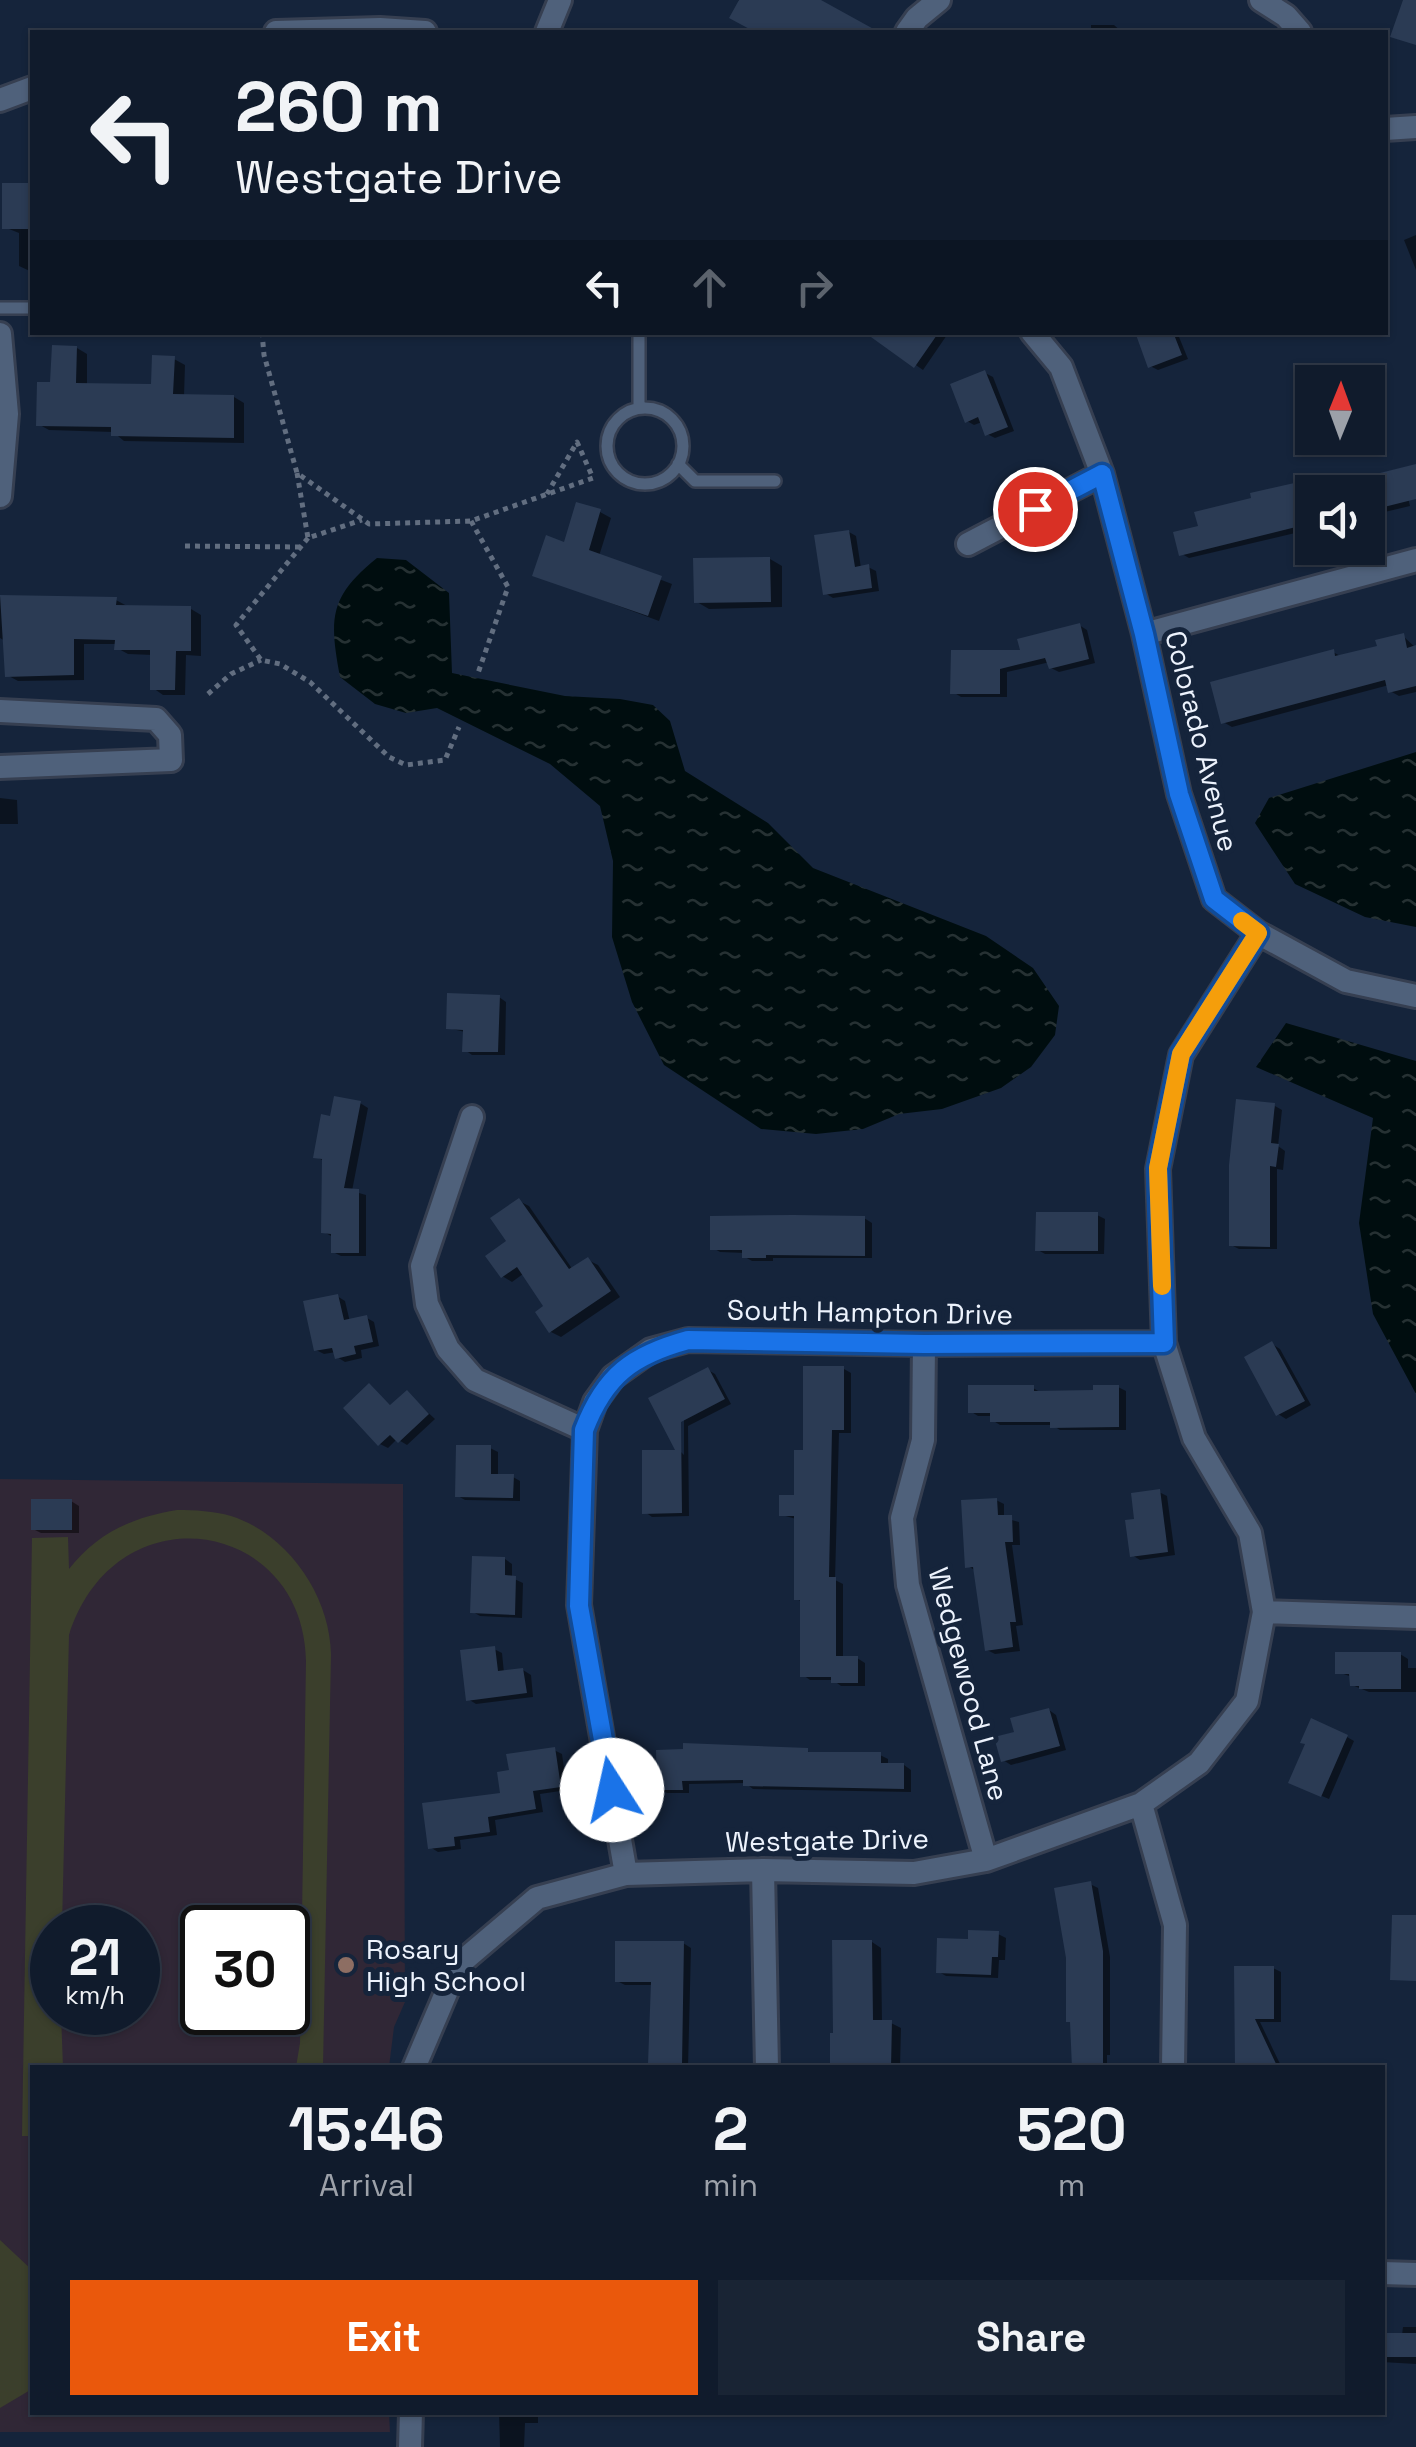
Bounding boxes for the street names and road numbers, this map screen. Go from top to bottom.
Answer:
street label: Colorado Avenue [1157,627,1247,855]
street label: South Hampton Drive [727,1292,1013,1332]
street label: Wedgewood Lane [921,1563,1017,1805]
street label: Westgate Drive [725,1820,929,1860]

